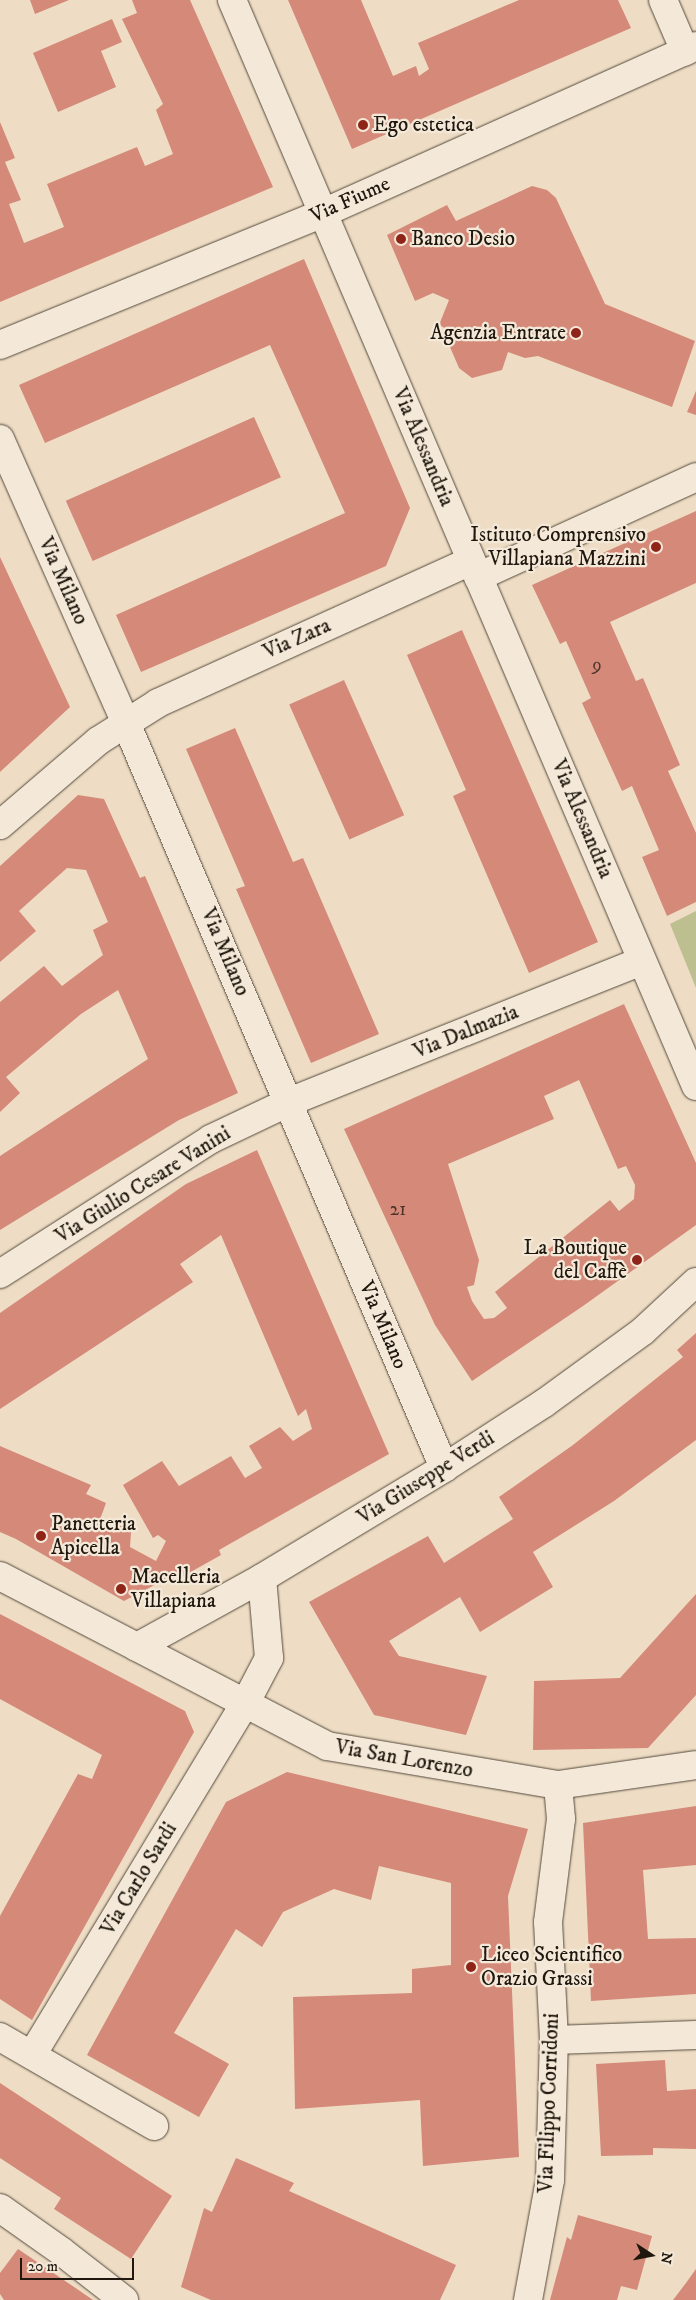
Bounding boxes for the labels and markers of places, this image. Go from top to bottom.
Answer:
place label: Ego estetica [373,112,474,138]
marker: Ego estetica [357,119,369,131]
place label: Banco Desio [411,226,515,252]
marker: Banco Desio [395,233,407,245]
place label: Agenzia Entrate [430,320,566,346]
marker: Agenzia Entrate [570,327,582,339]
place label: Istituto Comprensivo Villapiana Mazzini [470,522,646,572]
marker: Istituto Comprensivo Villapiana Mazzini [650,541,662,553]
place label: La Boutique del Caffè [523,1235,627,1285]
marker: La Boutique del Caffè [631,1254,643,1266]
place label: Panetteria Apicella [51,1511,136,1561]
marker: Panetteria Apicella [35,1530,47,1542]
place label: Macelleria Villapiana [131,1564,220,1614]
marker: Macelleria Villapiana [115,1583,127,1595]
place label: Liceo Scientifico Orazio Grassi [481,1942,622,1992]
marker: Liceo Scientifico Orazio Grassi [465,1961,477,1973]

